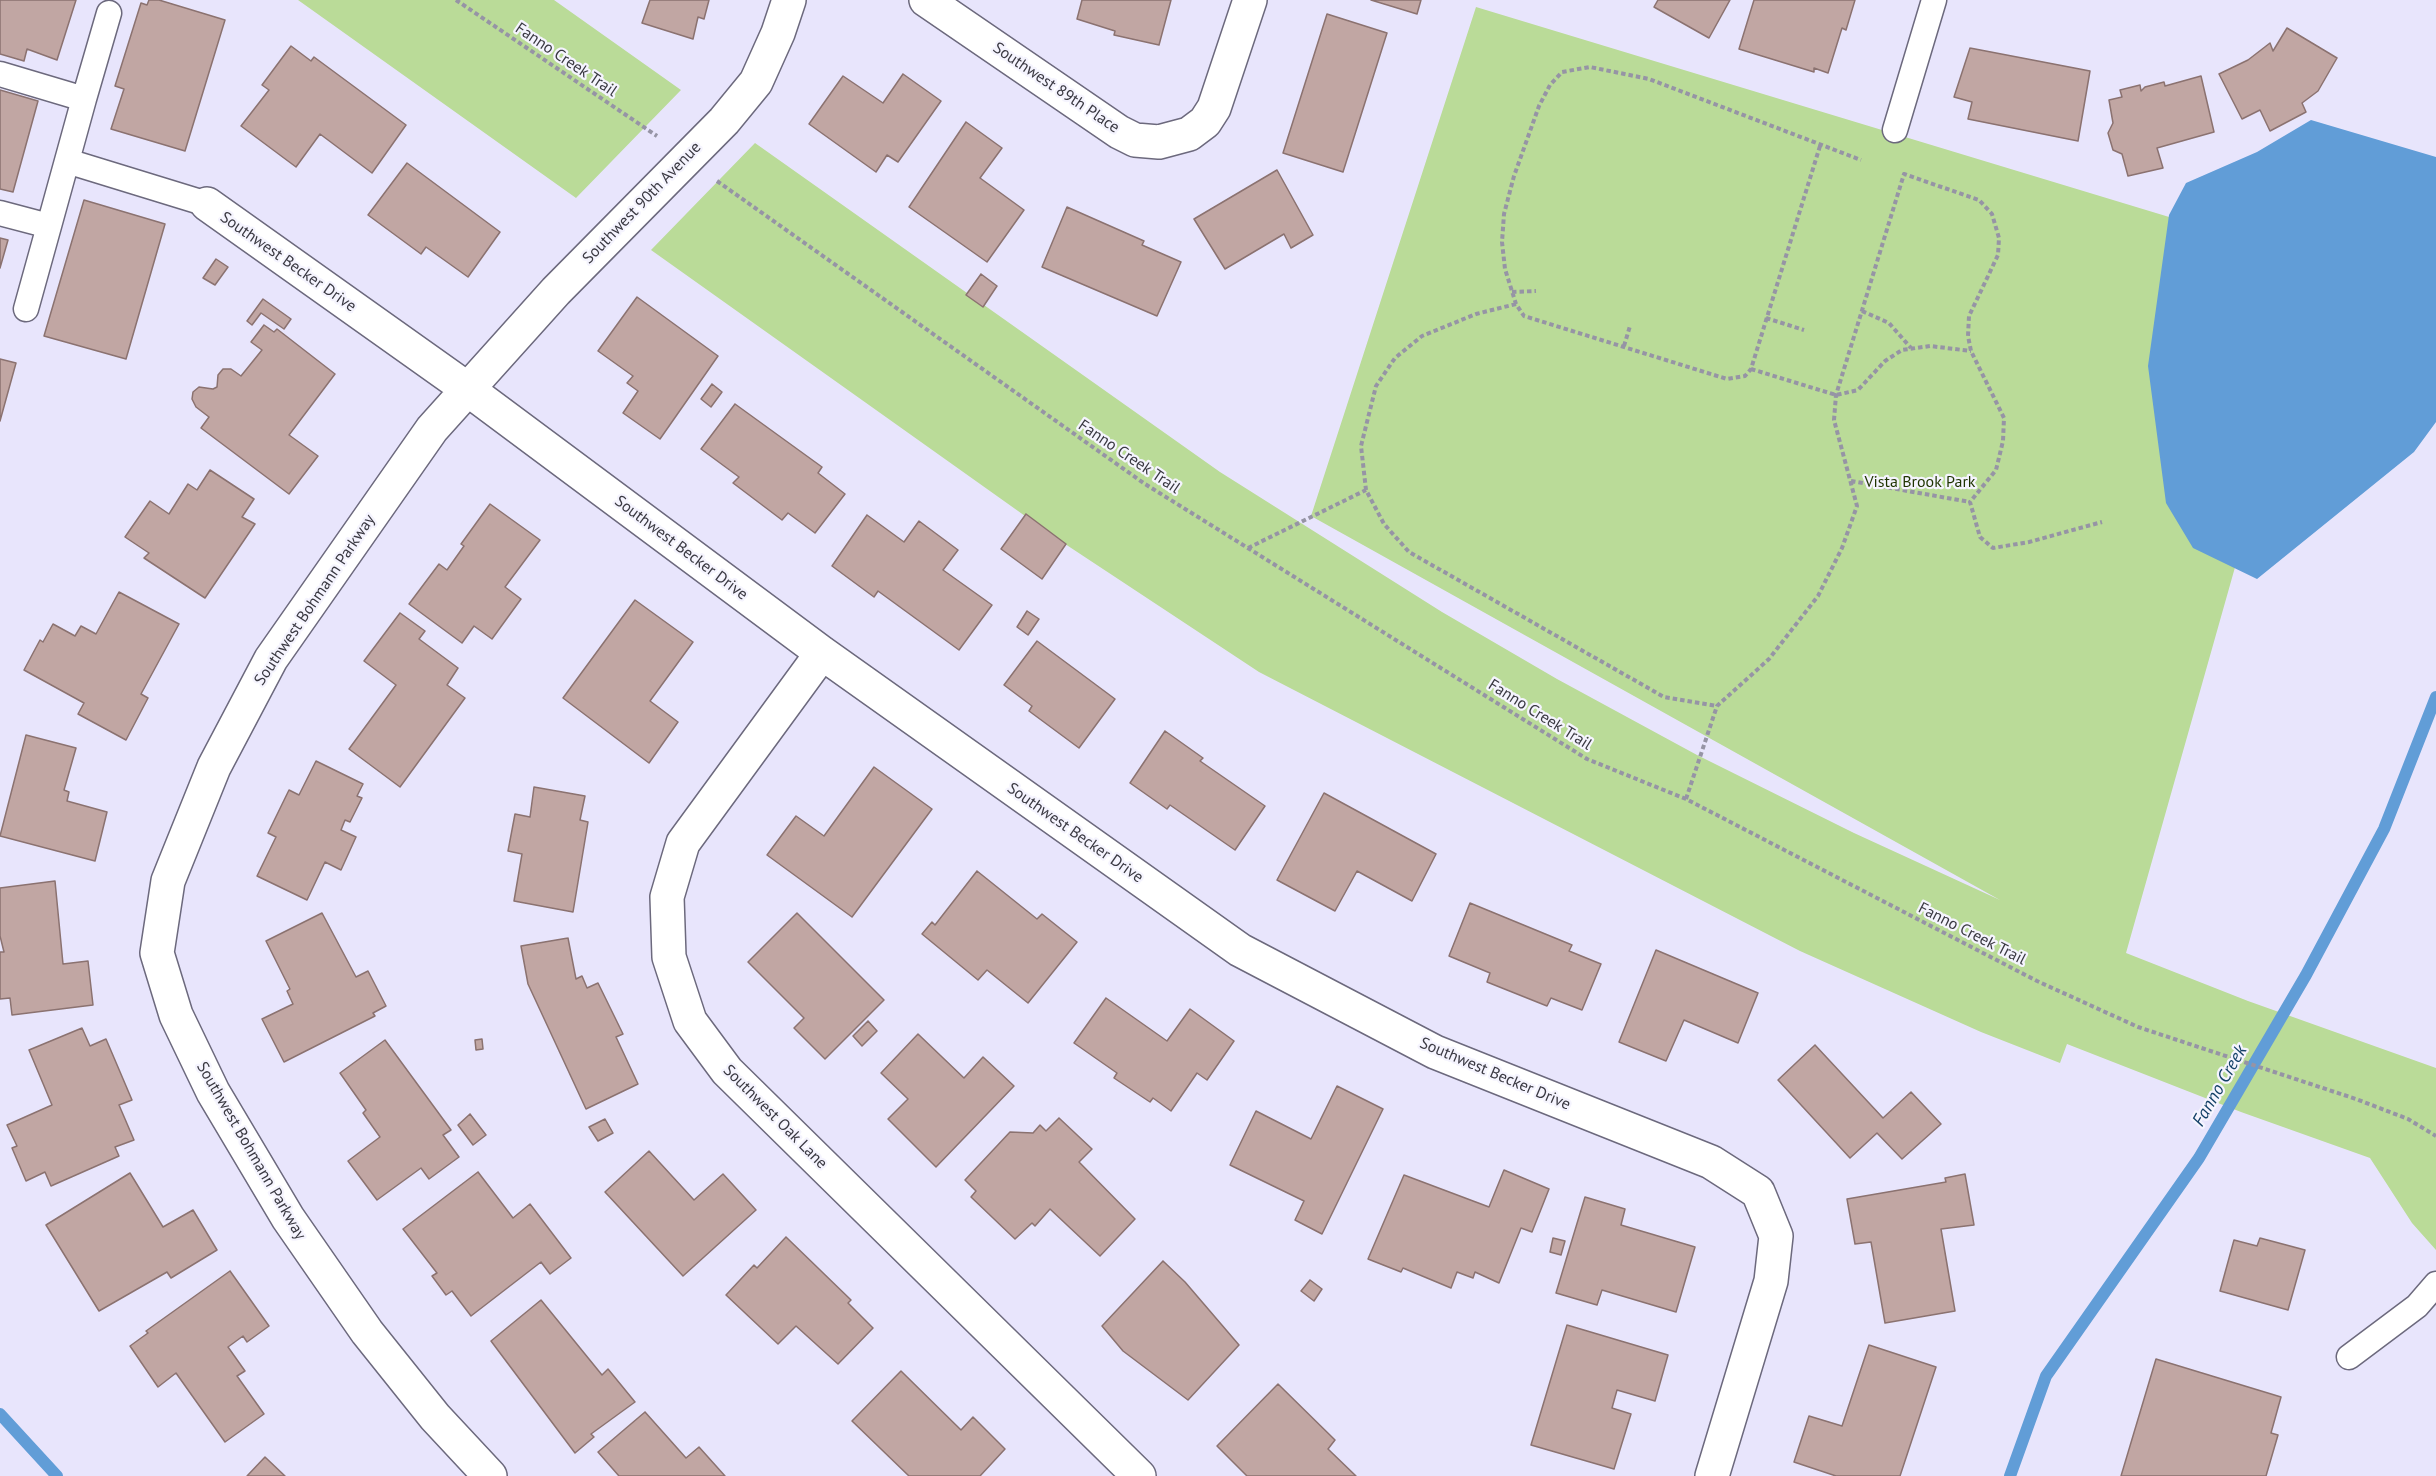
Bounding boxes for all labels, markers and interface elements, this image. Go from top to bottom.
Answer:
street label: Fanno Creek Trail [512,19,620,101]
street label: Southwest 89th Place [989,39,1123,137]
street label: Southwest 90th Avenue [579,138,705,268]
street label: Southwest Becker Drive [216,208,360,316]
street label: Fanno Creek Trail [1075,416,1183,498]
park label: Vista Brook Park [1864,472,1976,492]
street label: Southwest Becker Drive [611,492,751,604]
street label: Southwest Bohmann Parkway [251,511,379,689]
street label: Fanno Creek Trail [1485,675,1595,755]
street label: Southwest Becker Drive [1003,779,1147,887]
street label: Fanno Creek Trail [1915,899,2029,969]
street label: Southwest Becker Drive [1417,1034,1573,1114]
water label: Fanno Creek [2188,1042,2252,1130]
street label: Southwest Bohmann Parkway [192,1059,310,1243]
street label: Southwest Oak Lane [719,1061,831,1173]

